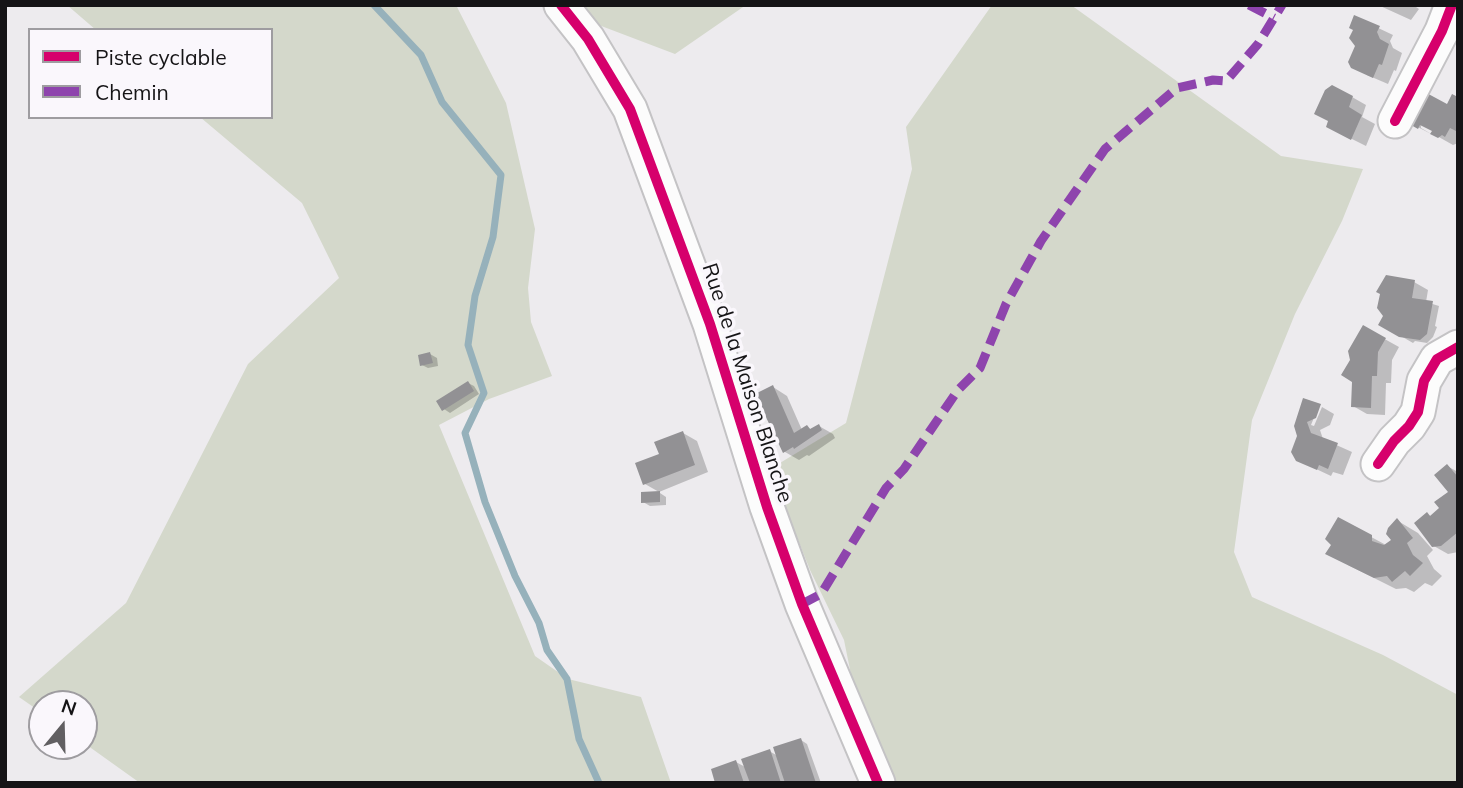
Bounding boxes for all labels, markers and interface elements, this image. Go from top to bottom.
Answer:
legend [28,28,273,119]
text: Piste cyclable [95,44,227,70]
text: Chemin [95,79,169,105]
street label: Rue de la Maison Blanche [696,260,798,506]
north arrow [28,690,98,760]
text: N [58,693,80,721]

